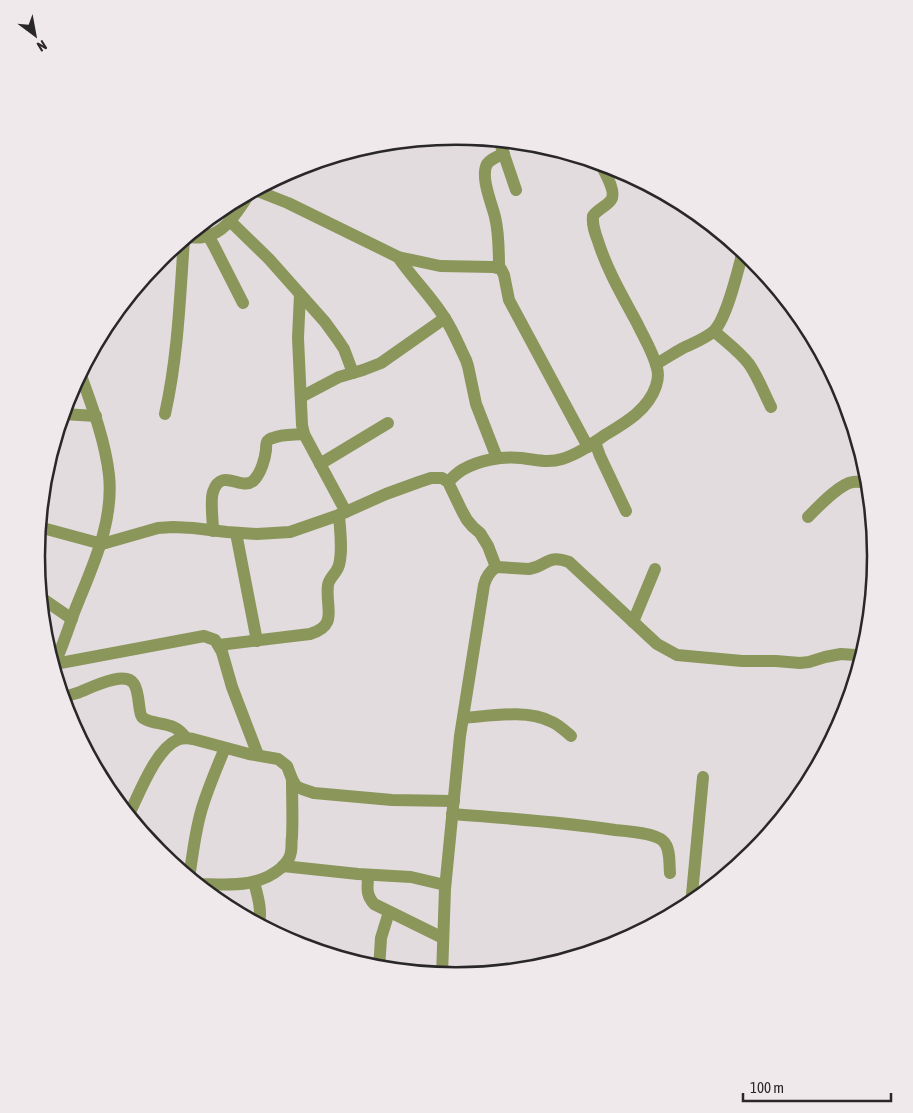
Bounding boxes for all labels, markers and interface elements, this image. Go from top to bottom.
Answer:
north arrow [10,10,60,60]
text: N [34,37,50,55]
scale bar [743,1070,890,1102]
text: 100 m [750,1079,784,1096]

